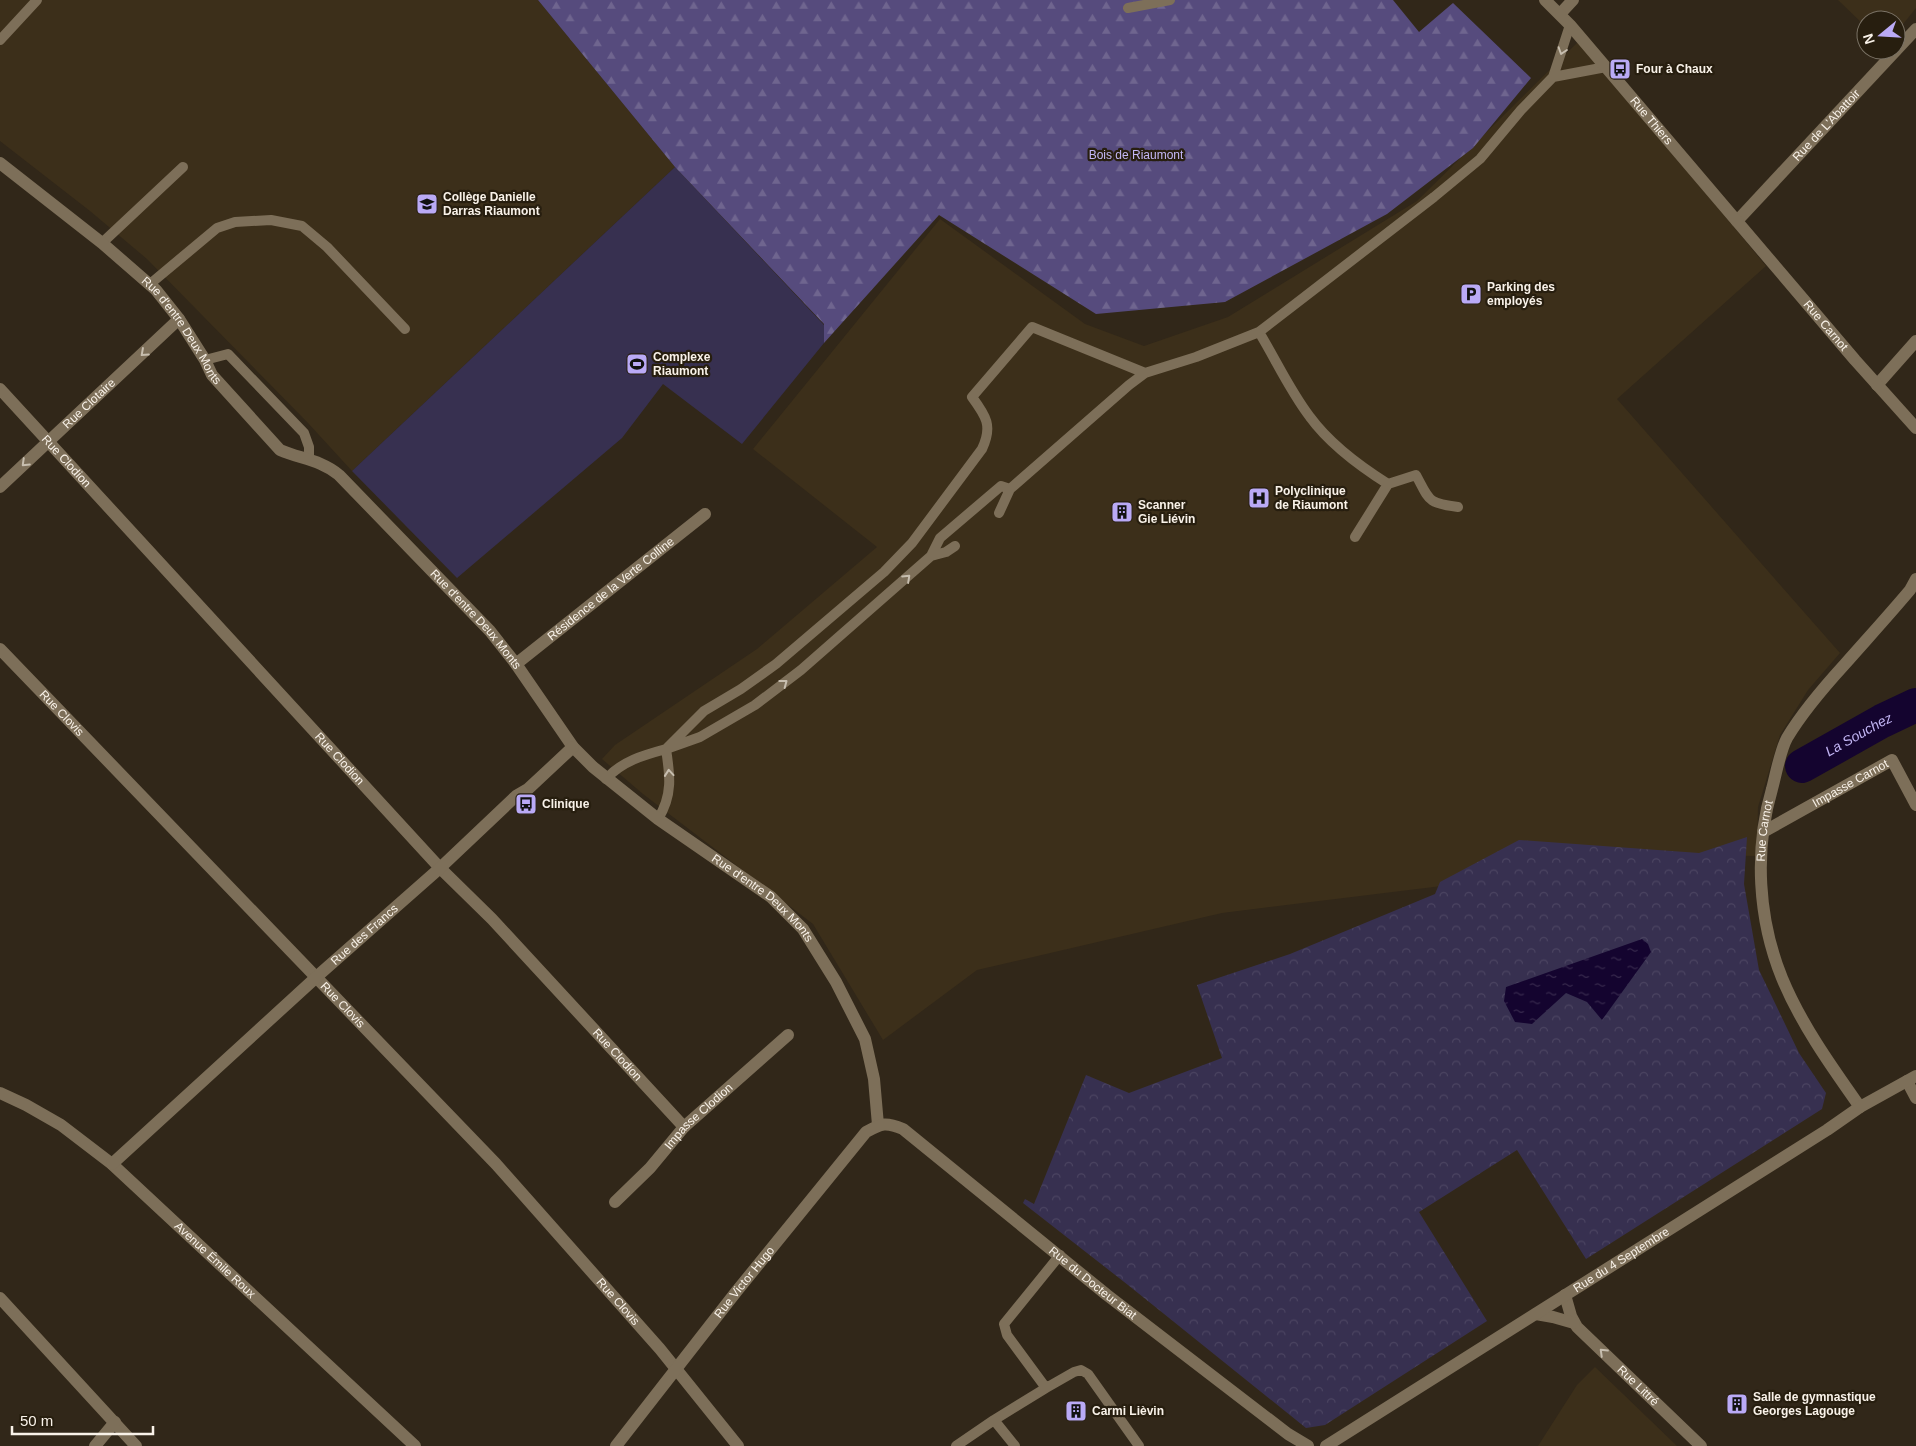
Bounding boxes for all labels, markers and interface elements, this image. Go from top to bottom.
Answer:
north arrow [1856,10,1906,60]
text: N [1859,32,1878,46]
one-way arrow [1557,46,1567,55]
bus stop icon: Four à Chaux [1608,57,1632,81]
place label: Four à Chaux [1636,62,1713,76]
street label: Rue de L'Abattoir [1790,87,1863,164]
street label: Rue Thiers [1627,94,1676,148]
park label: Bois de Riaumont [1089,148,1184,162]
place label: Collège Danielle Darras Riaumont [443,190,540,218]
school or university icon: Collège Danielle Darras Riaumont [415,192,439,216]
street label: Rue d'entre Deux Monts [139,274,224,387]
place label: Parking des employés [1487,280,1555,308]
parking icon: Parking des employés [1459,282,1483,306]
street label: Rue Carnot [1800,298,1851,354]
one-way arrow [141,347,150,356]
place label: Complexe Riaumont [653,350,711,378]
sports icon: Complexe Riaumont [625,352,649,376]
street label: Rue Clotaire [60,375,118,431]
street label: Rue Clodion [39,432,94,490]
one-way arrow [22,457,31,466]
place label: Polyclinique de Riaumont [1275,484,1348,512]
hospital icon: Polyclinique de Riaumont [1247,486,1271,510]
place label: Scanner Gie Liévin [1138,498,1195,526]
building icon: Scanner Gie Liévin [1110,500,1134,524]
street label: Résidence de la Verte Colline [545,534,677,643]
street label: Rue d'entre Deux Monts [427,567,524,672]
one-way arrow [902,575,911,584]
one-way arrow [778,680,788,689]
street label: Rue Clovis [37,687,87,739]
water label: La Souchez [1822,709,1895,759]
street label: Rue Clodion [312,730,367,788]
street label: Impasse Carnot [1810,756,1891,810]
one-way arrow [664,768,675,776]
bus stop icon: Clinique [514,792,538,816]
place label: Clinique [542,797,590,811]
street label: Rue Carnot [1754,798,1776,862]
street label: Rue d'entre Deux Monts [709,851,816,944]
street label: Rue des Francs [328,901,401,968]
street label: Rue Clovis [317,979,368,1031]
street label: Rue Clodion [590,1026,645,1084]
street label: Impasse Clodion [661,1080,736,1152]
street label: Avenue Émile Roux [172,1219,258,1301]
street label: Rue du 4 Septembre [1571,1224,1672,1295]
street label: Rue Victor Hugo [711,1243,777,1321]
street label: Rue du Docteur Biat [1046,1244,1140,1323]
street label: Rue Clovis [594,1275,643,1328]
one-way arrow [1600,1349,1609,1358]
street label: Rue Littré [1614,1363,1662,1409]
place label: Salle de gymnastique Georges Lagouge [1753,1390,1876,1418]
building icon: Salle de gymnastique Georges Lagouge [1725,1392,1749,1416]
building icon: Carmi Lièvin [1064,1399,1088,1423]
scale bar [12,1404,154,1436]
place label: Carmi Lièvin [1092,1404,1164,1418]
text: 50 m [20,1412,53,1429]

